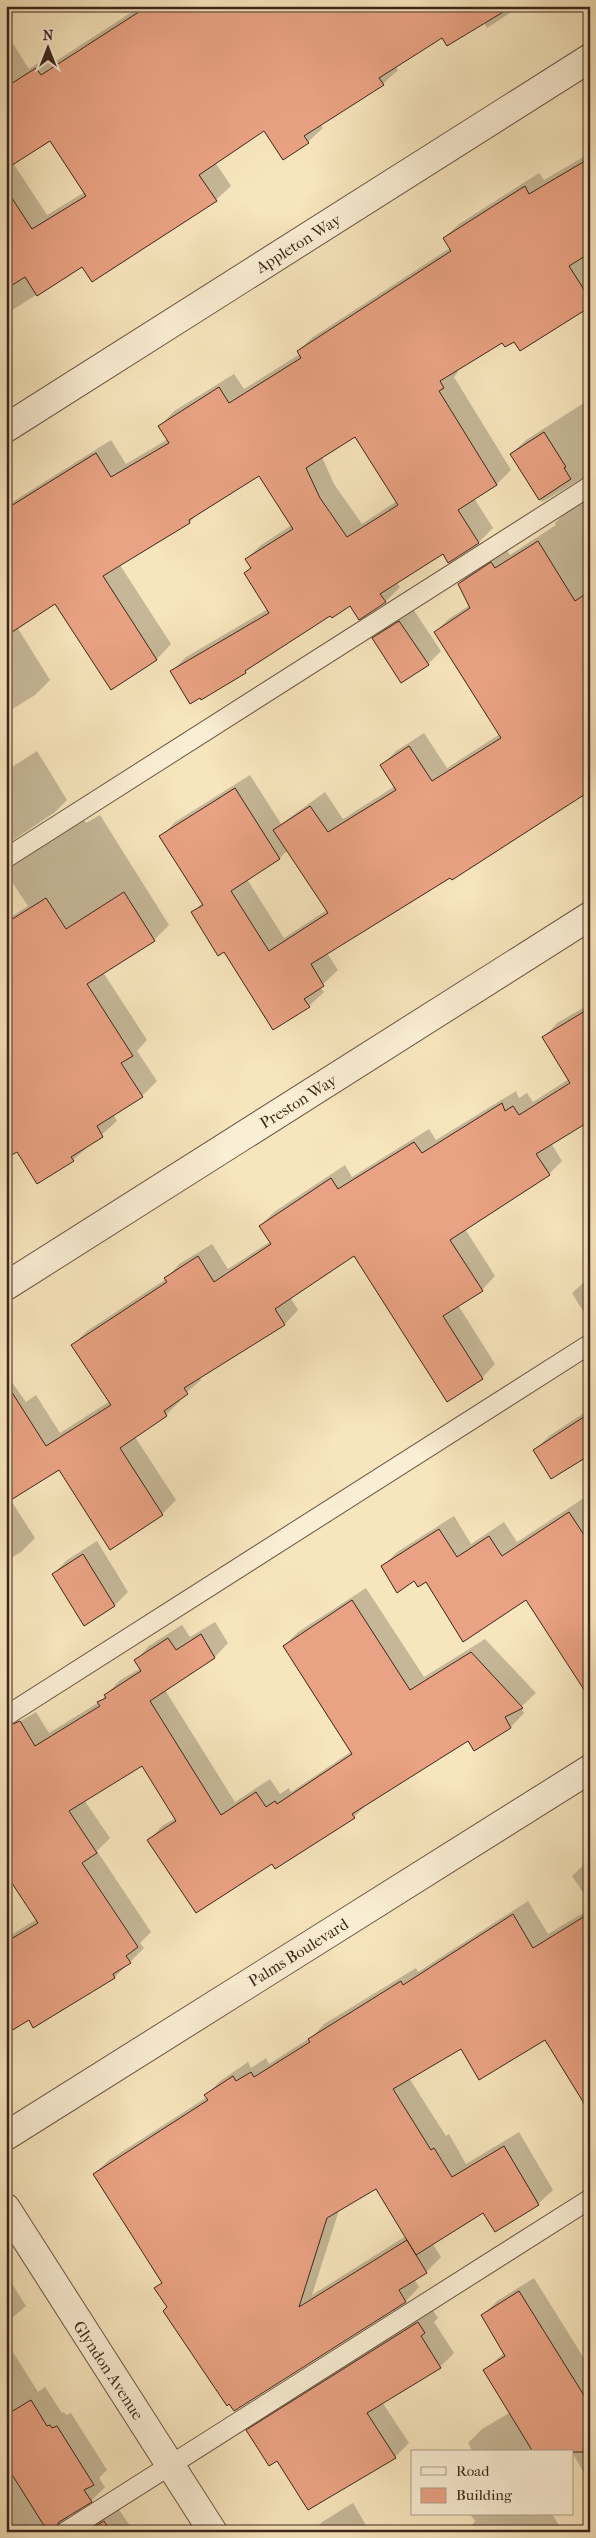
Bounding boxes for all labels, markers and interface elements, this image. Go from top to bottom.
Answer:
north arrow [22,22,72,72]
text: N [43,27,54,44]
street label: Appleton Way [251,210,345,278]
street label: Preston Way [256,1070,341,1133]
street label: Palms Boulevard [245,1914,352,1991]
street label: Glyndon Avenue [70,2317,148,2423]
legend [411,2450,574,2516]
text: Road [456,2462,490,2480]
text: Building [456,2486,513,2504]

